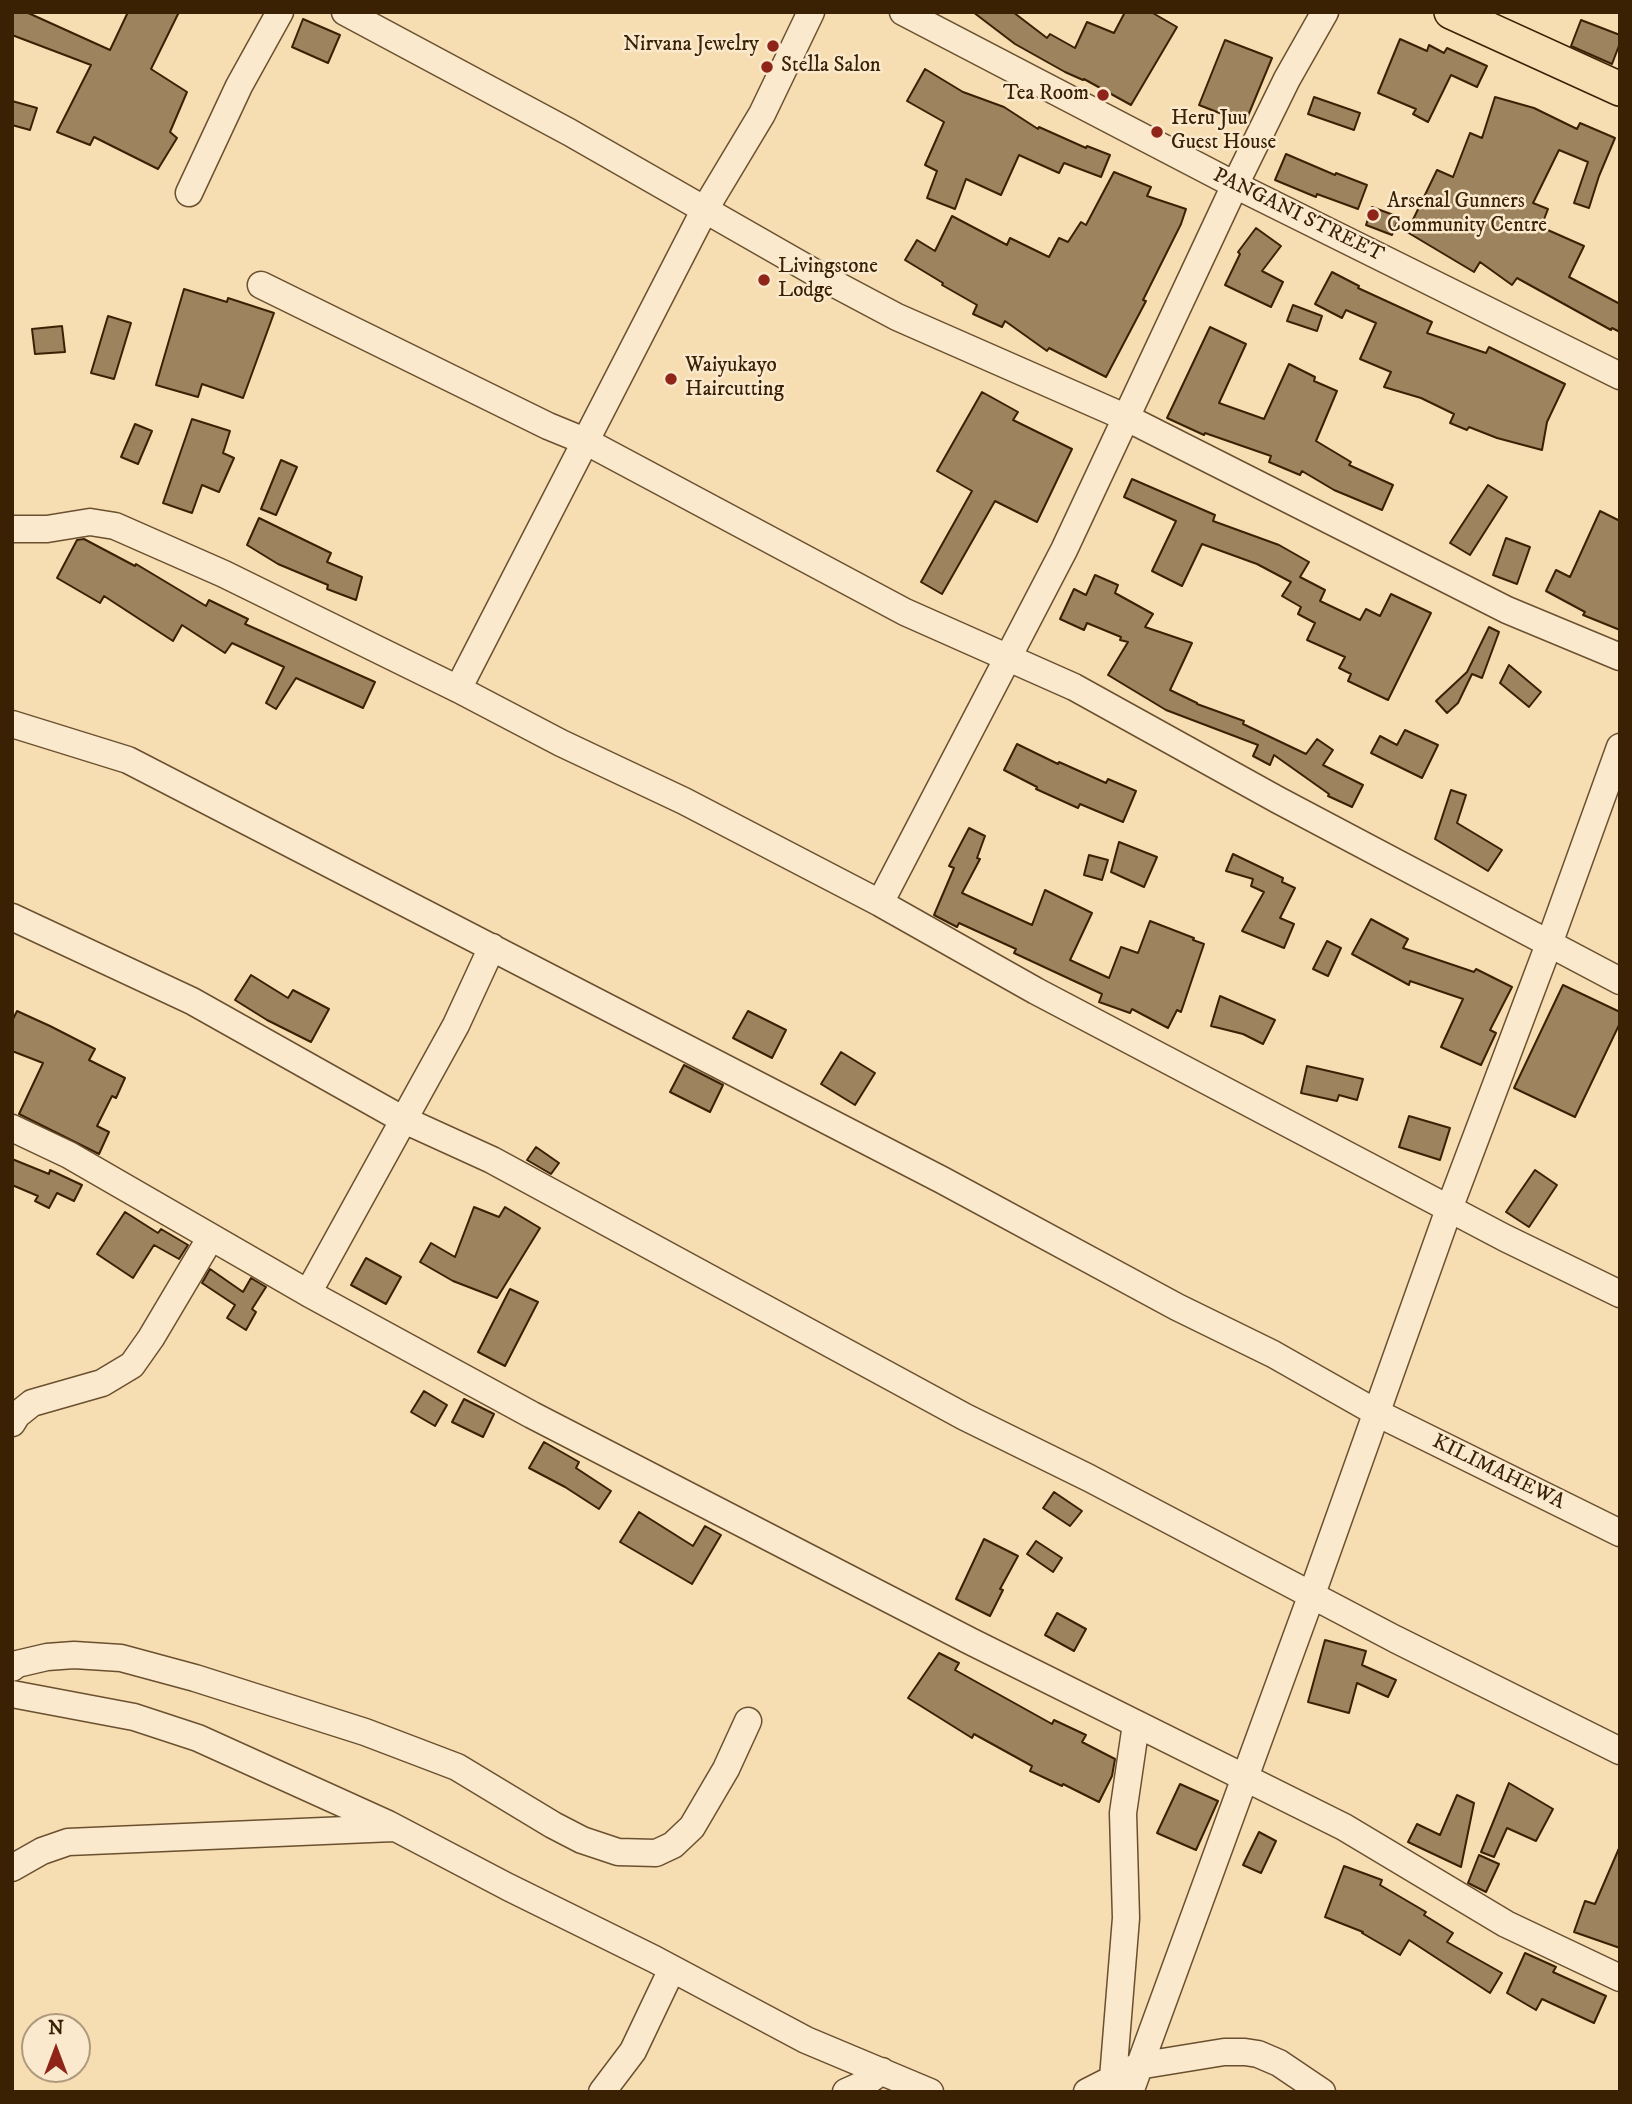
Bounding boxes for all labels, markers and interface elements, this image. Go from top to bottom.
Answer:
place label: Nirvana Jewelry [623,33,759,59]
marker: Nirvana Jewelry [765,38,781,54]
place label: Stella Salon [781,54,881,80]
marker: Stella Salon [759,59,775,75]
place label: Tea Room [1003,82,1089,108]
marker: Tea Room [1095,87,1111,103]
place label: Heru Juu Guest House [1171,107,1276,157]
marker: Heru Juu Guest House [1149,124,1165,140]
street label: PANGANI STREET [1208,164,1388,268]
place label: Arsenal Gunners Community Centre [1387,190,1547,240]
marker: Arsenal Gunners Community Centre [1365,207,1381,223]
place label: Livingstone Lodge [778,255,878,305]
marker: Livingstone Lodge [756,272,772,288]
place label: Waiyukayo Haircutting [685,354,784,404]
marker: Waiyukayo Haircutting [663,371,679,387]
street label: KILIMAHEWA [1428,1430,1568,1516]
north arrow [21,2013,91,2083]
text: N [48,2017,64,2040]

